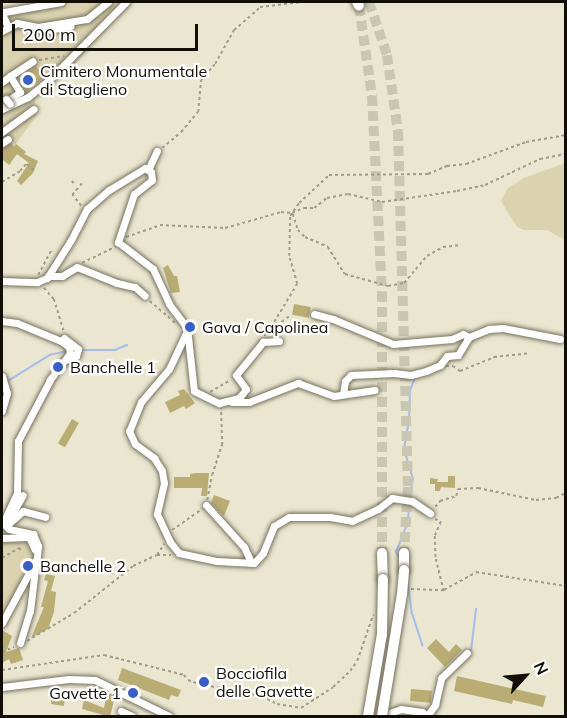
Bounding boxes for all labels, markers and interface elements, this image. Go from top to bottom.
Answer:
scale bar [15,12,201,50]
text: 200 m [23,23,76,46]
place label: Cimitero Monumentale di Staglieno [40,61,207,99]
marker: Cimitero Monumentale di Staglieno [21,73,35,87]
place label: Gava / Capolinea [202,317,328,337]
marker: Gava / Capolinea [183,320,197,334]
place label: Banchelle 1 [70,357,156,377]
marker: Banchelle 1 [51,360,65,374]
place label: Banchelle 2 [40,556,126,576]
marker: Banchelle 2 [21,559,35,573]
north arrow [495,646,555,706]
text: N [530,658,553,678]
place label: Bocciofila delle Gavette [216,663,313,701]
marker: Bocciofila delle Gavette [197,675,211,689]
place label: Gavette 1 [49,683,121,703]
marker: Gavette 1 [126,686,140,700]

